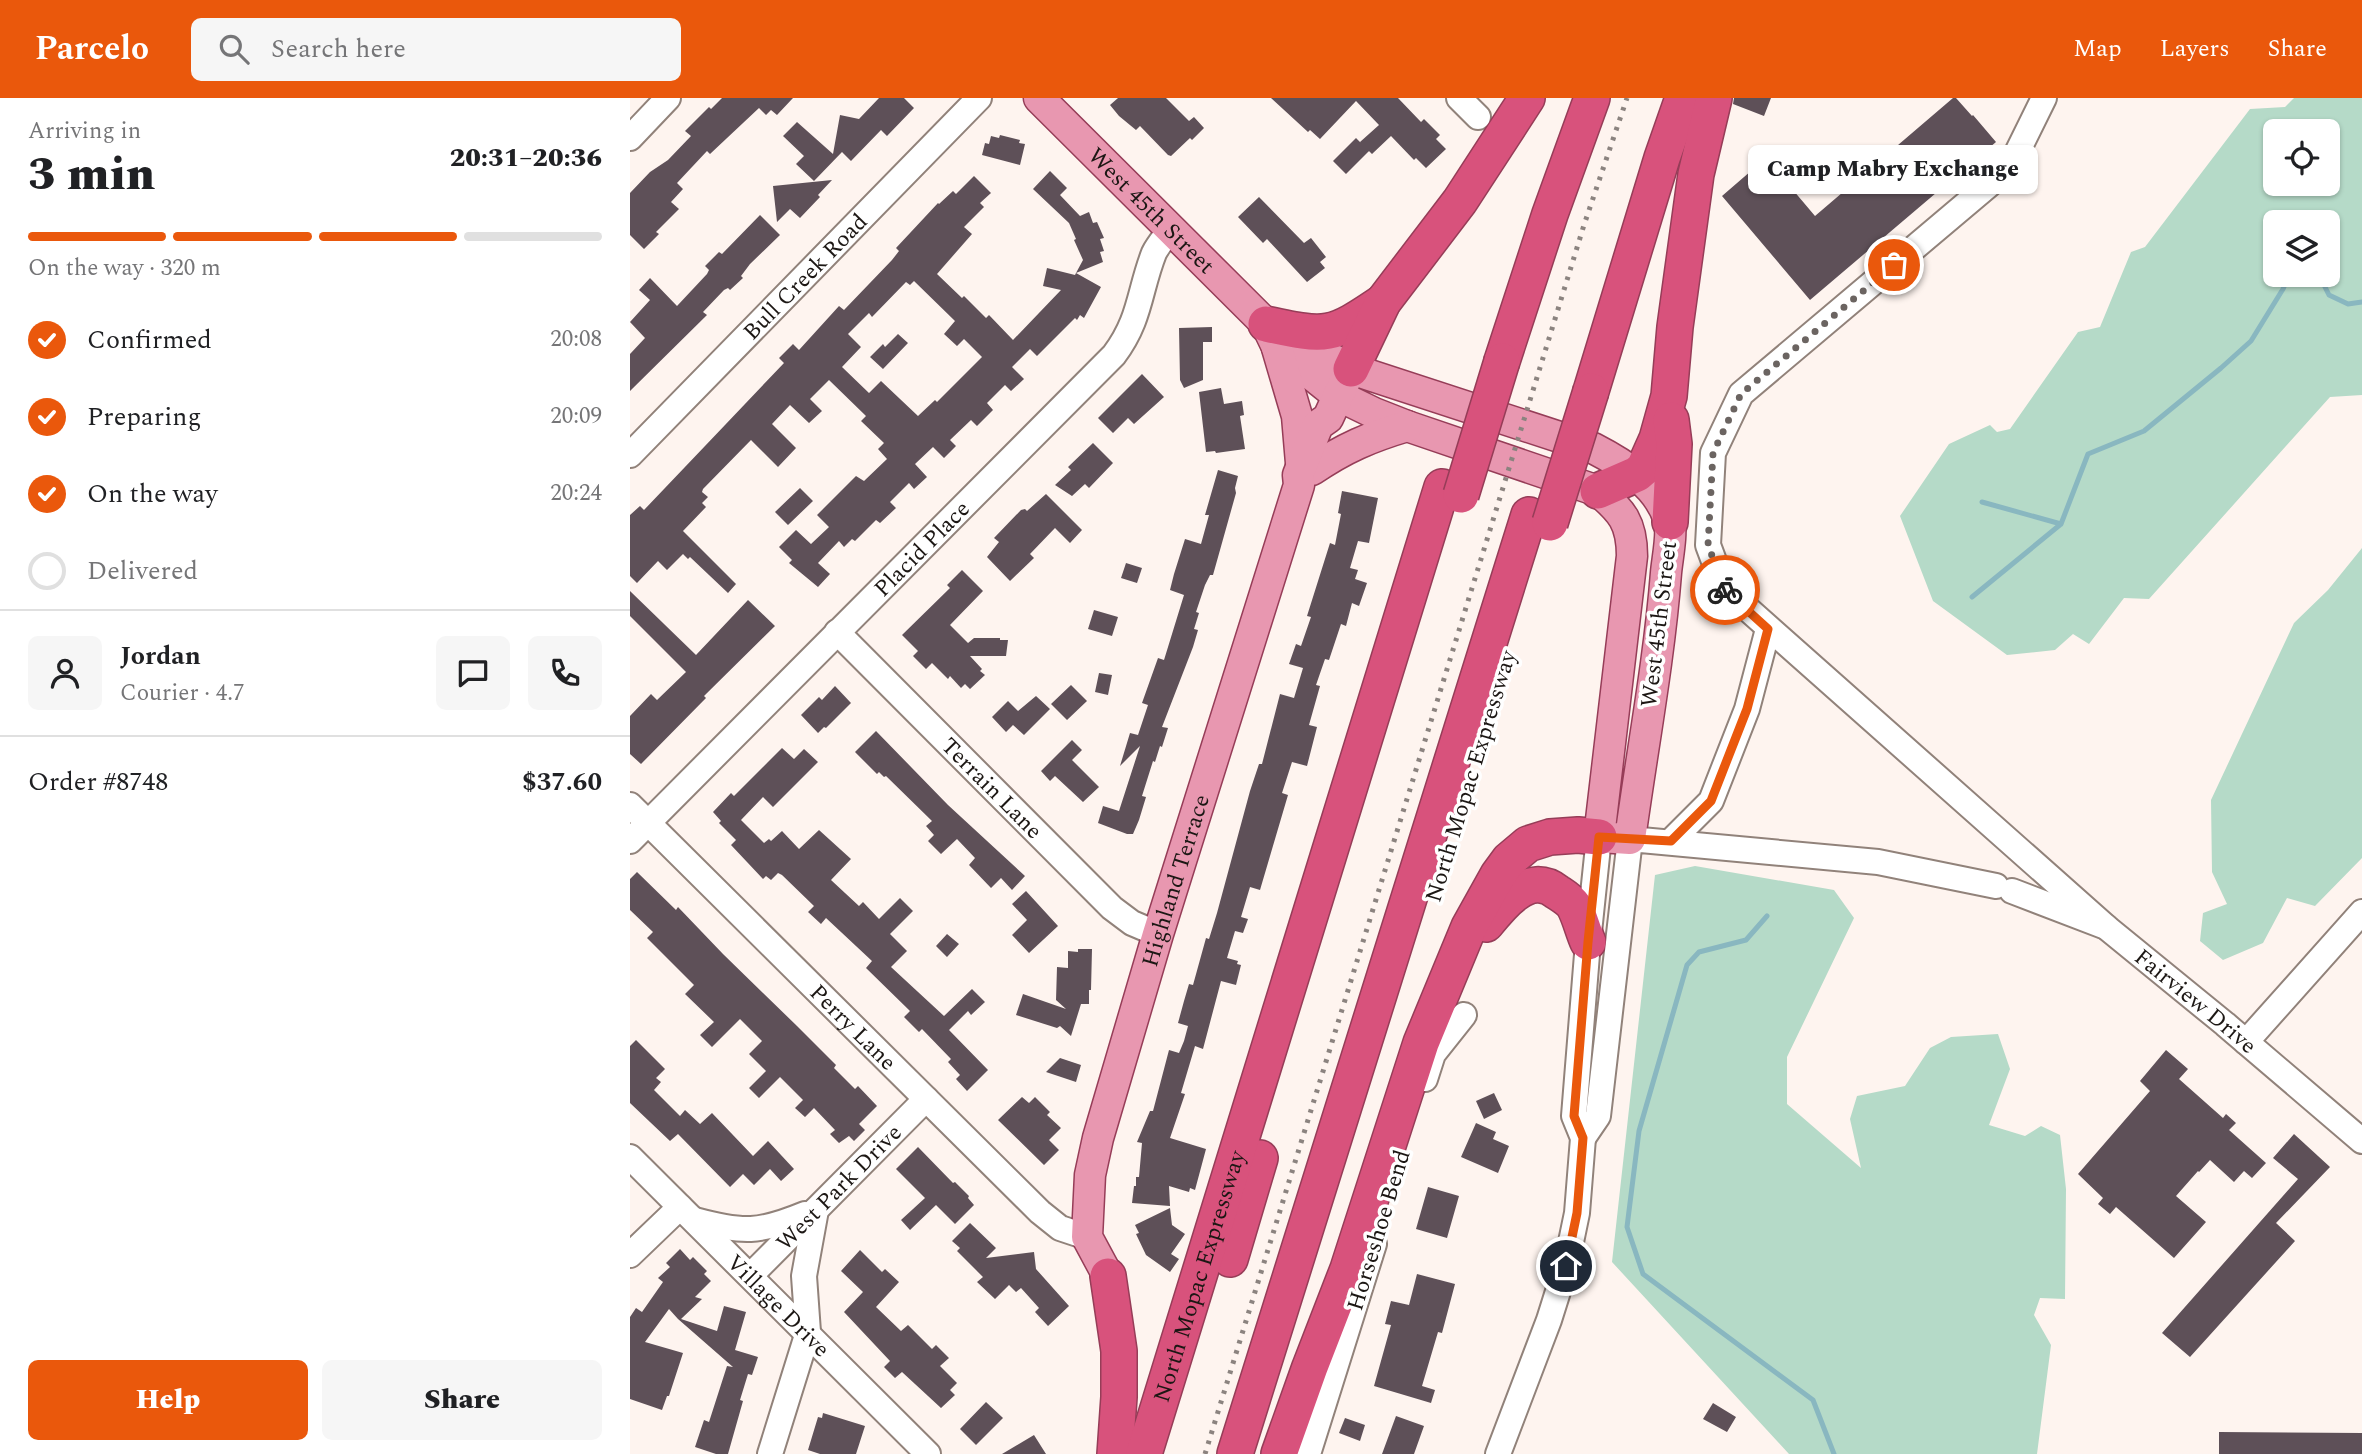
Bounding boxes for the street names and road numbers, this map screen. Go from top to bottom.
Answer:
street label: West 45th Street [1079,140,1222,283]
street label: Bull Creek Road [735,206,876,349]
street label: Placid Place [866,493,979,606]
street label: West 45th Street [1632,539,1687,709]
street label: North Mopac Expressway [1416,645,1527,907]
street label: Terrain Lane [932,730,1050,848]
street label: Highland Terrace [1133,790,1220,971]
street label: Fairview Drive [2126,941,2264,1063]
street label: Perry Lane [801,977,904,1079]
street label: West Park Drive [768,1117,911,1259]
street label: Horseshoe Bend [1338,1145,1421,1315]
street label: North Mopac Expressway [1145,1146,1256,1407]
street label: Village Drive [718,1246,838,1366]

